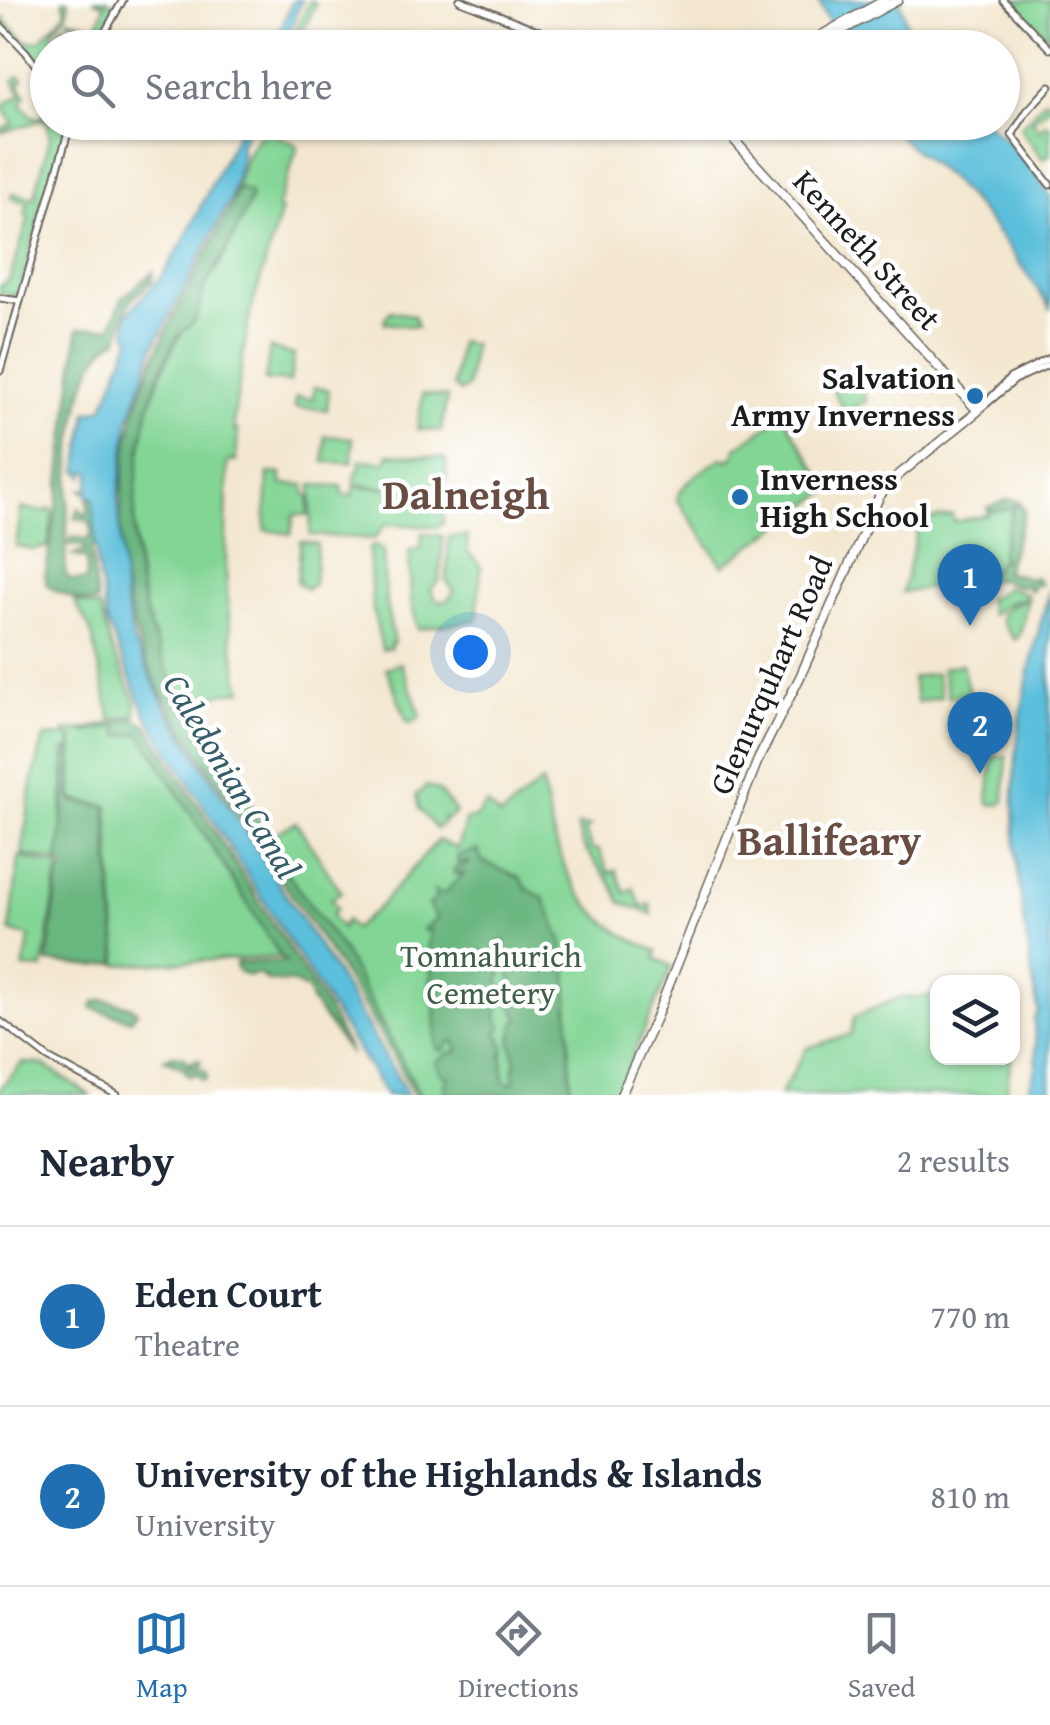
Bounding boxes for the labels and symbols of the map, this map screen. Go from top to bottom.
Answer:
street label: Kenneth Street [782,159,952,341]
place label: Salvation Army Inverness [731,354,955,438]
marker: Salvation Army Inverness [964,385,986,407]
place label: Inverness High School [760,455,929,539]
district label: Dalneigh [382,463,550,524]
marker: Inverness High School [729,486,751,508]
pin: 1 [938,544,1002,626]
street label: Glenurquhart Road [697,548,844,802]
your location [445,627,496,678]
water label: Caledonian Canal [151,664,314,888]
pin: 2 [948,692,1012,774]
district label: Ballifeary [737,809,922,870]
park label: Tomnahurich Cemetery [400,932,582,1016]

